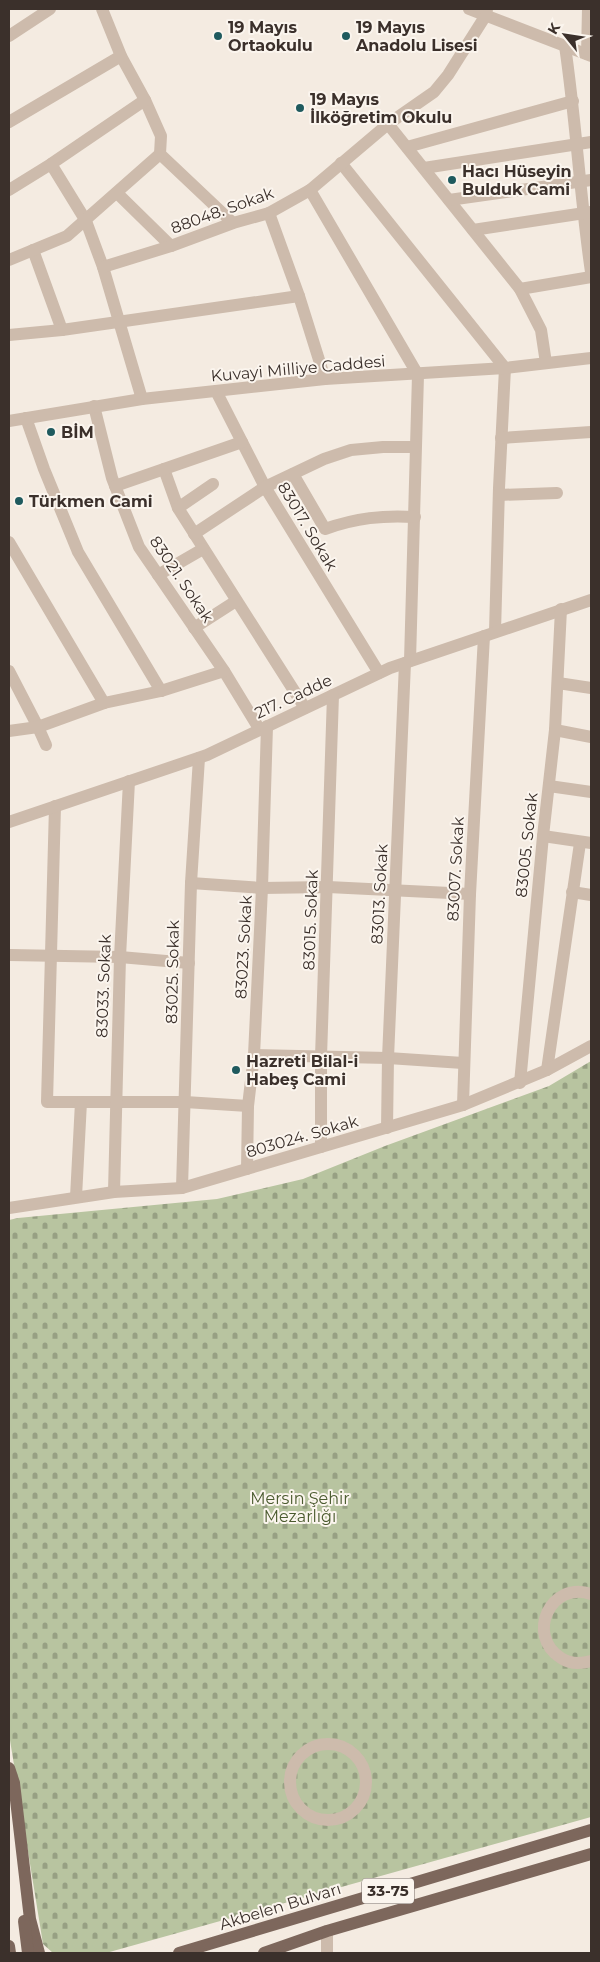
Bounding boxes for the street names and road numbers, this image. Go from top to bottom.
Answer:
street label: 88048. Sokak [168,183,277,238]
street label: Kuvayi Milliye Caddesi [210,351,386,386]
street label: 83017. Sokak [274,478,342,574]
street label: 83021. Sokak [146,532,218,627]
street label: 217. Cadde [252,670,335,723]
street label: 83005. Sokak [512,791,541,898]
street label: 83007. Sokak [443,816,468,922]
street label: 83013. Sokak [367,843,392,945]
street label: 83015. Sokak [299,869,322,971]
street label: 83023. Sokak [231,894,256,999]
street label: 83025. Sokak [162,920,183,1024]
street label: 83033. Sokak [92,934,115,1038]
street label: 803024. Sokak [244,1111,361,1162]
road number: 33-75 [362,1878,414,1904]
street label: Akbelen Bulvarı [217,1879,343,1934]

